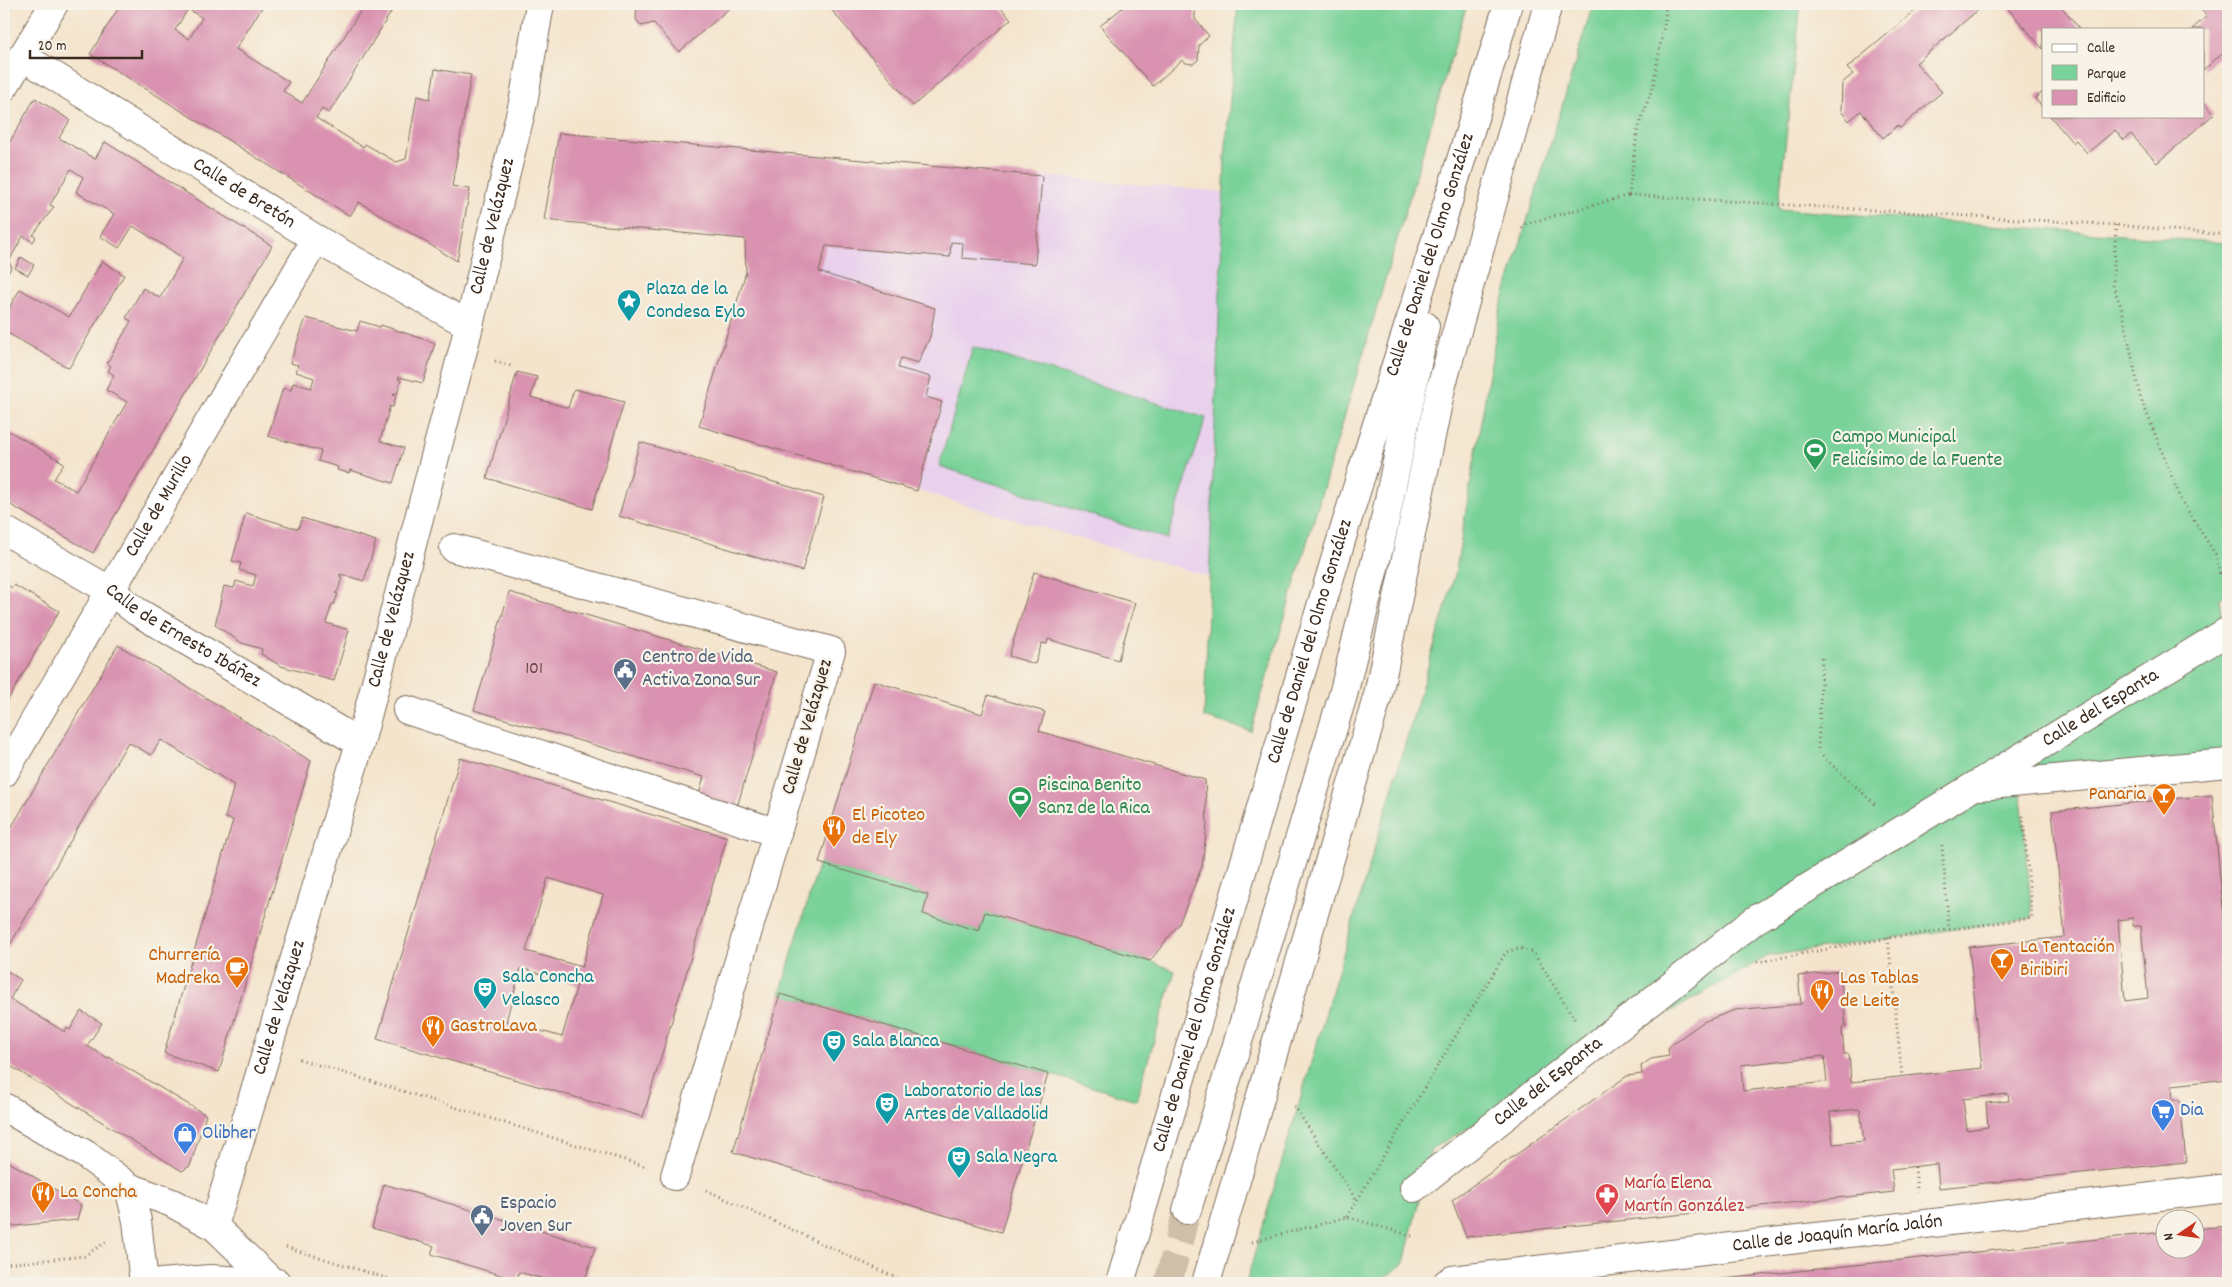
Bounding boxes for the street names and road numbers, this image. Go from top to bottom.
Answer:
street label: Calle de Daniel del Olmo González [1379,129,1483,380]
street label: Calle de Bretón [187,151,300,237]
street label: Calle de Velázquez [463,155,523,298]
street label: Calle de Murillo [119,449,201,563]
street label: Calle de Daniel del Olmo González [1261,516,1361,767]
street label: Calle de Velázquez [361,548,424,691]
street label: Calle de Ernesto Ibáñez [98,577,266,696]
street label: Calle de Velázquez [775,656,841,798]
street label: Calle del Espanta [2037,662,2165,755]
street label: Calle de Daniel del Olmo González [1146,904,1245,1156]
street label: Calle de Velázquez [246,936,314,1079]
street label: Calle del Espanta [1488,1030,1609,1134]
street label: Calle de Joaquín María Jalón [1731,1208,1944,1261]

